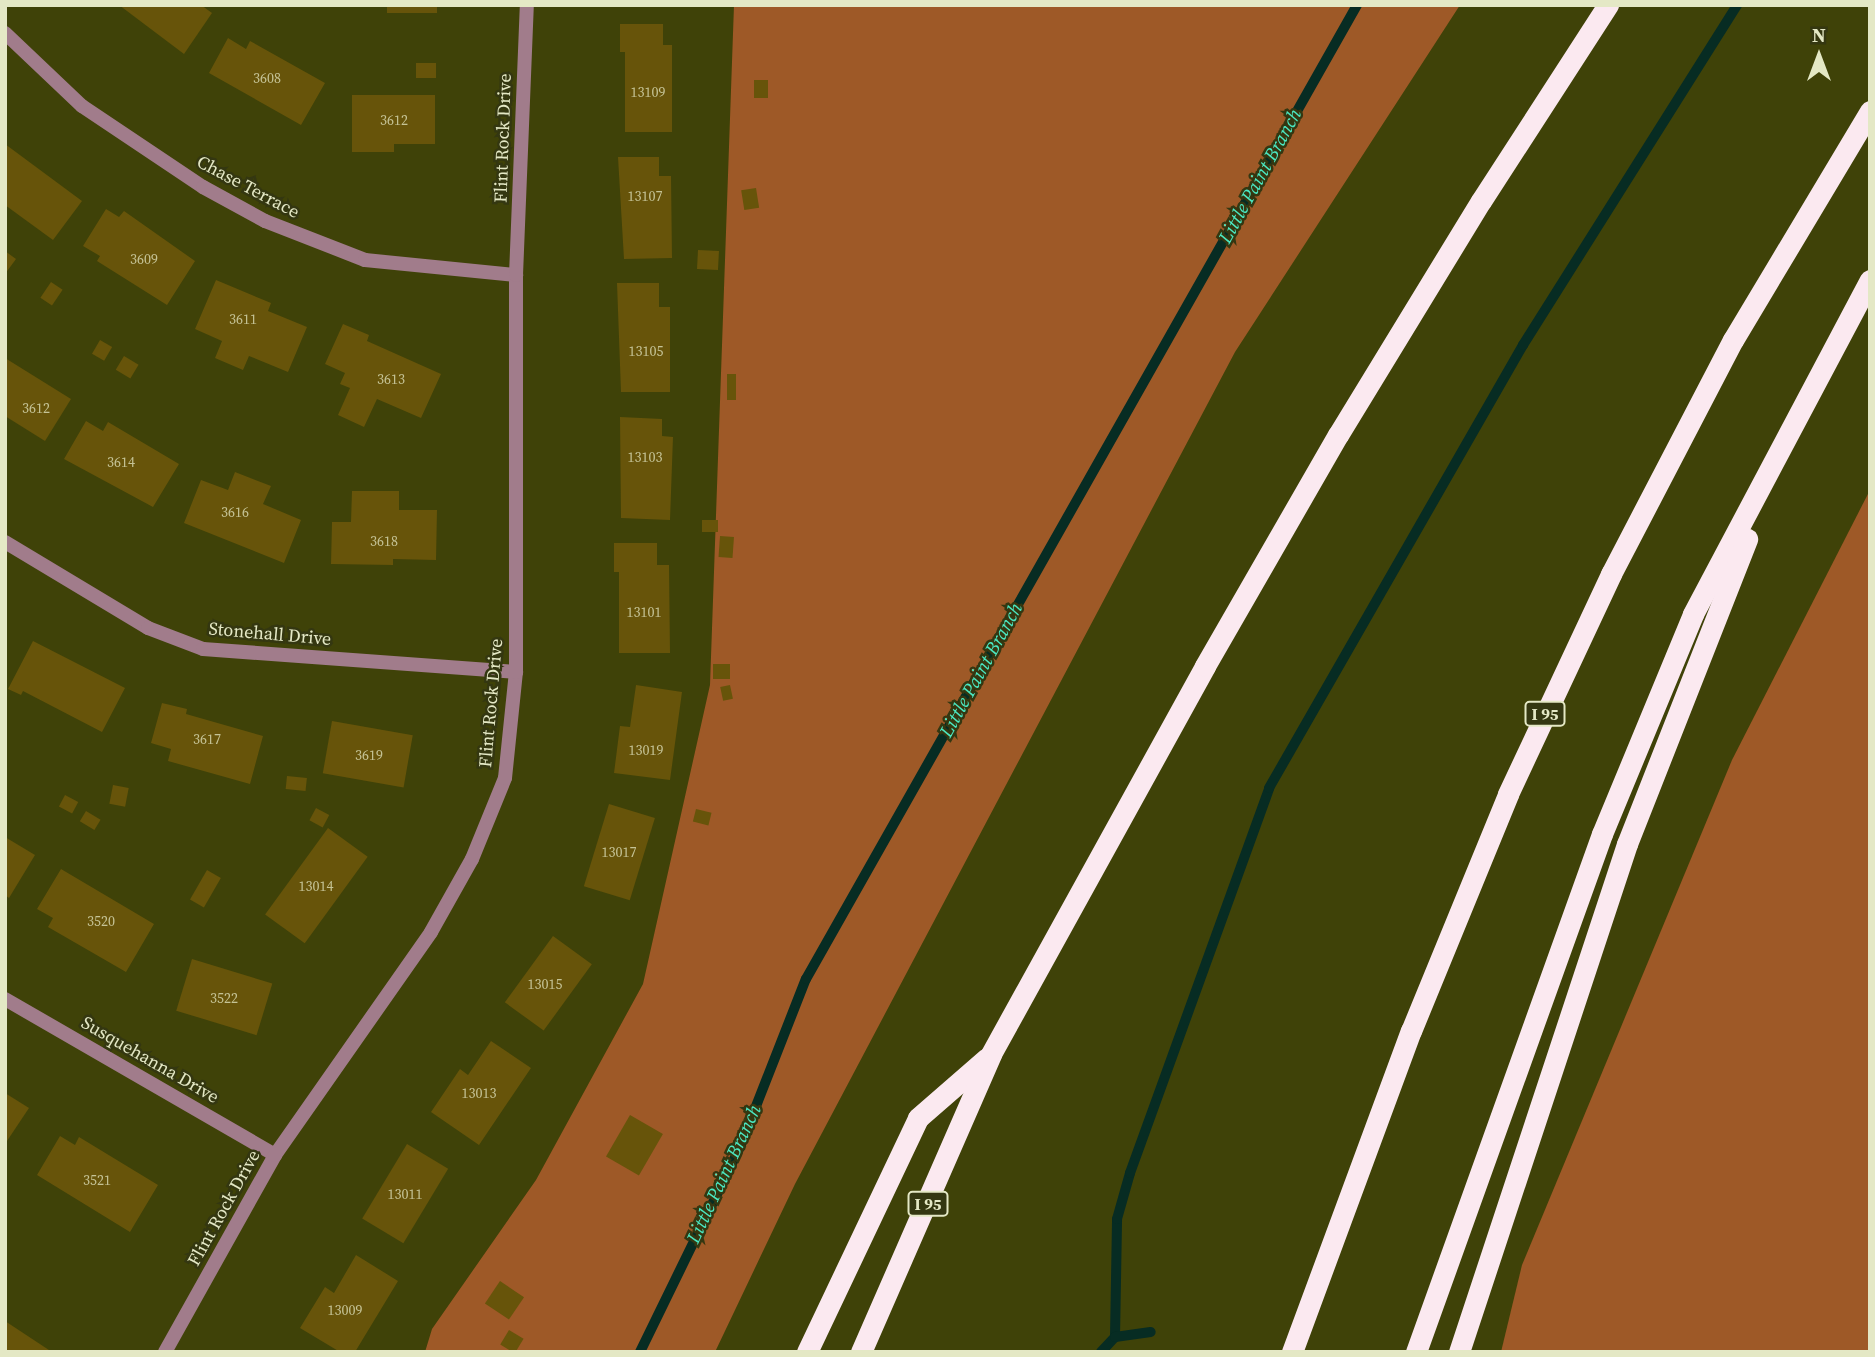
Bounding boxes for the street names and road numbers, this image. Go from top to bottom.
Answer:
street label: Flint Rock Drive [490,73,516,203]
street label: Chase Terrace [193,151,303,223]
street label: Stonehall Drive [208,618,332,650]
street label: Flint Rock Drive [475,638,507,768]
road number: I 95 [1524,702,1566,726]
street label: Susquehanna Drive [77,1012,223,1108]
street label: Flint Rock Drive [183,1146,265,1270]
road number: I 95 [907,1192,949,1216]

